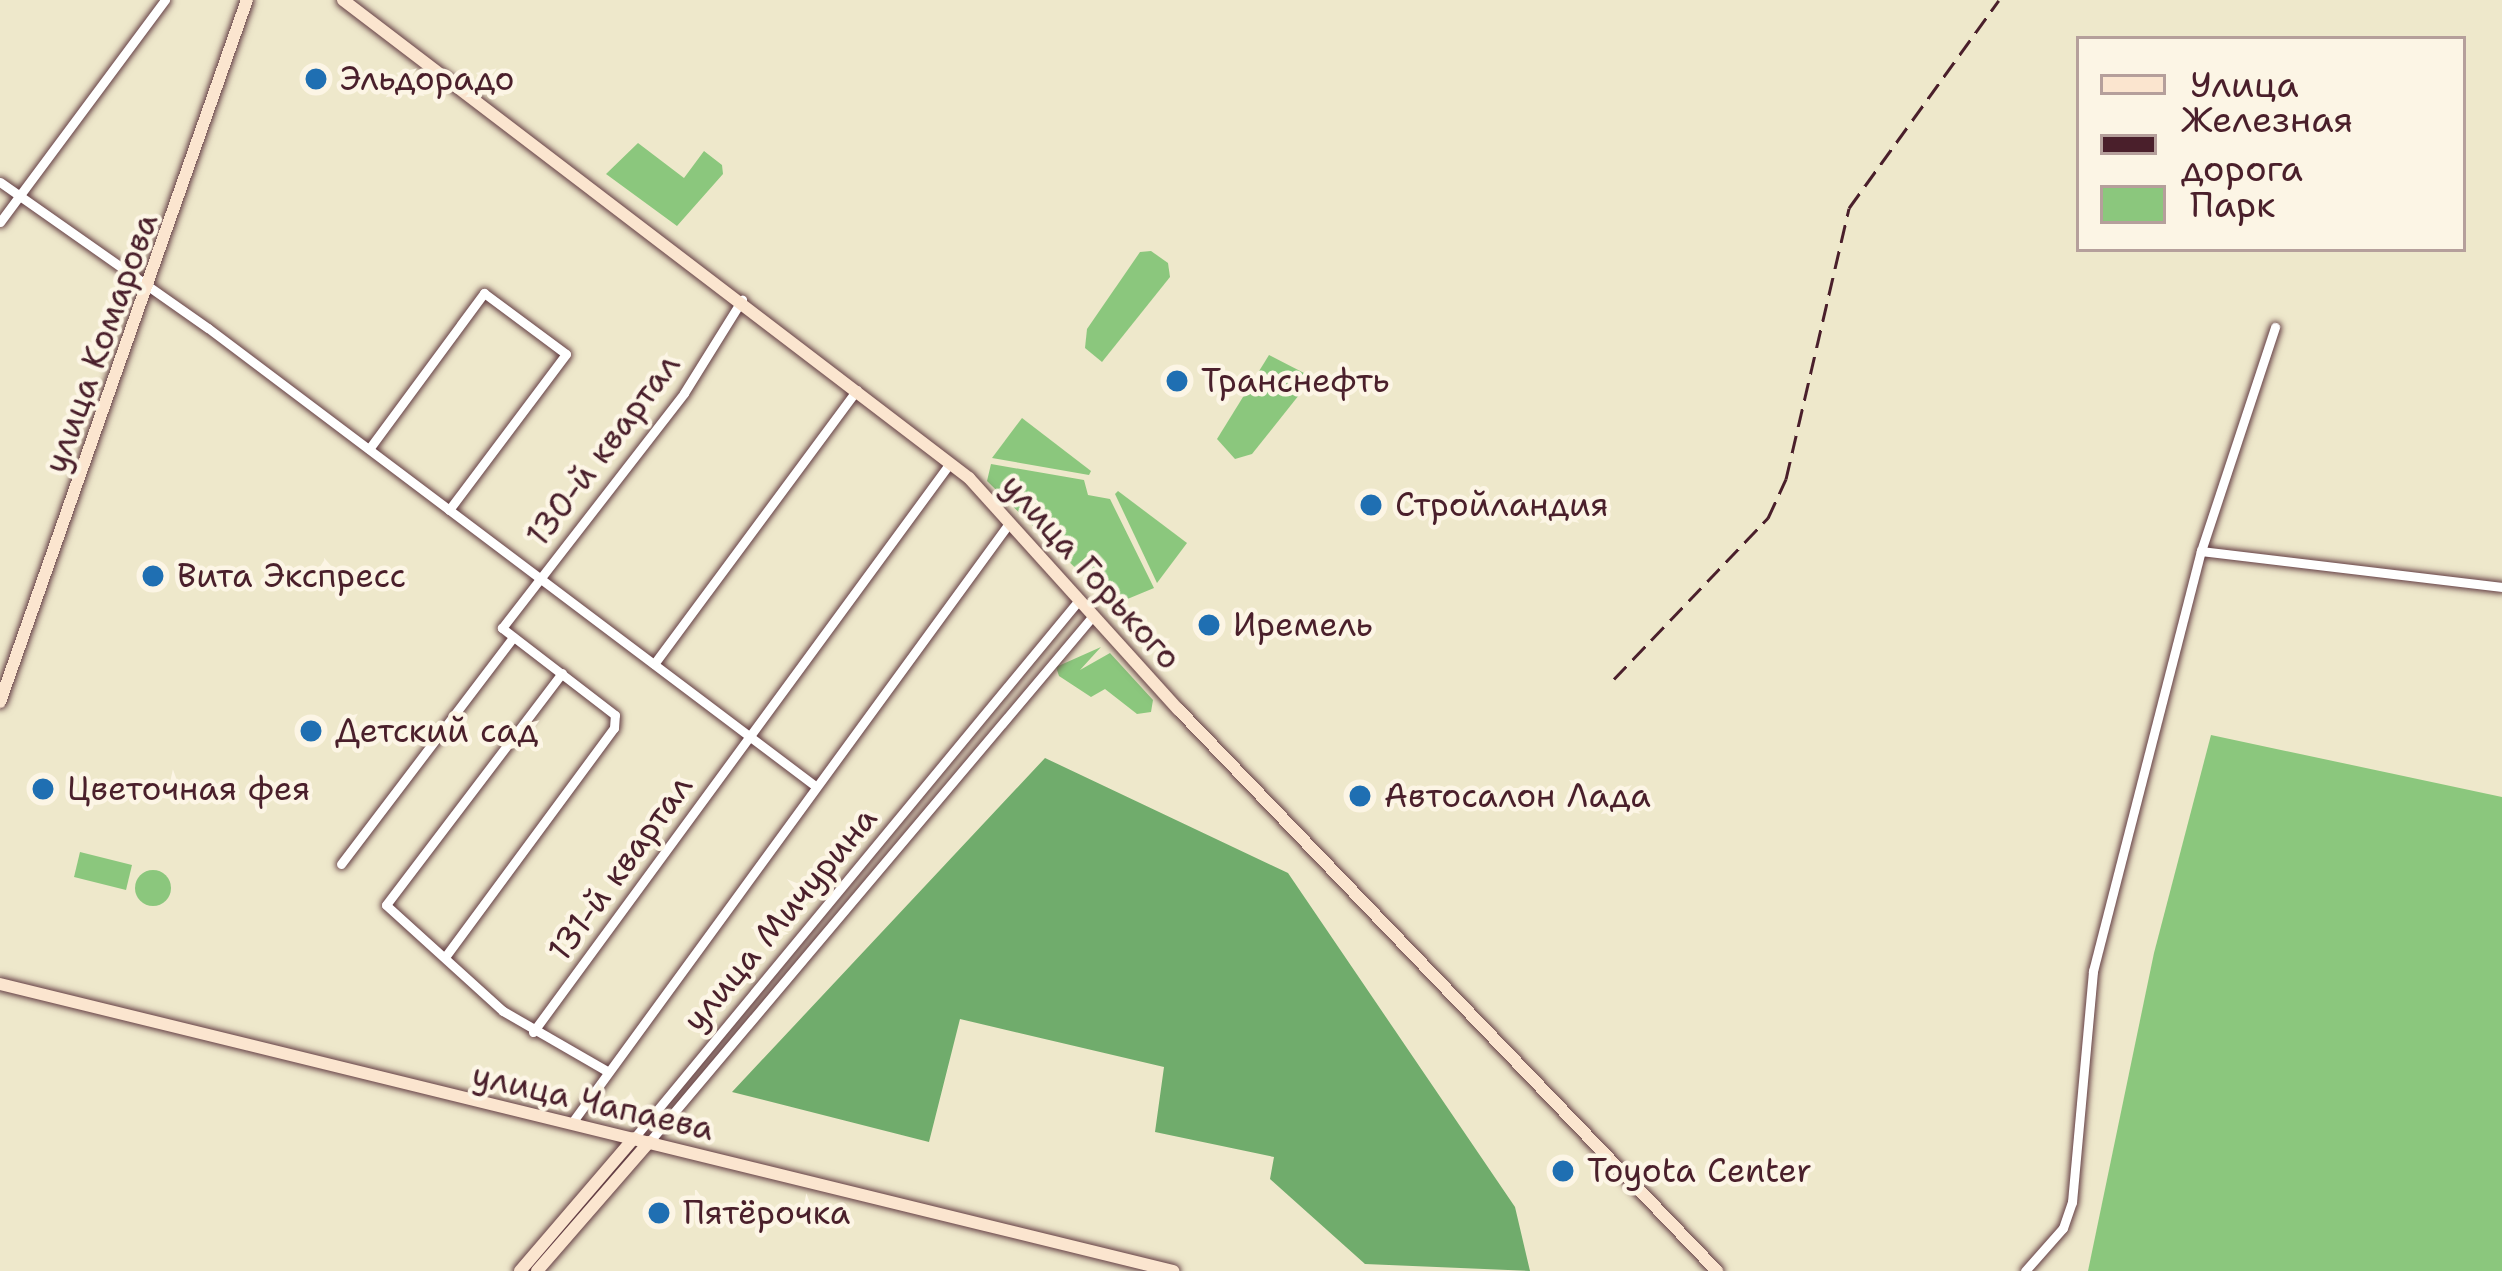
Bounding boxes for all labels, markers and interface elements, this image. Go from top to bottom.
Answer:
legend [2076,36,2466,252]
place label: Эльдорадо [340,59,515,99]
text: Улица [2190,60,2299,109]
marker: Эльдорадо [303,66,329,92]
text: Железная дорога [2181,95,2353,193]
text: Парк [2190,180,2275,229]
street label: улица Комарова [36,208,166,478]
street label: 130-й квартал [518,346,688,554]
place label: Транснефть [1201,361,1389,401]
marker: Транснефть [1164,368,1190,394]
street label: улица Горького [993,466,1189,678]
place label: Стройландия [1395,485,1609,525]
marker: Стройландия [1358,492,1384,518]
place label: Вита Экспресс [177,556,406,596]
marker: Вита Экспресс [140,563,166,589]
place label: Иремель [1233,605,1373,645]
marker: Иремель [1196,612,1222,638]
place label: Детский сад [335,711,538,751]
marker: Детский сад [298,718,324,744]
street label: 131-й квартал [539,767,701,969]
place label: Цветочная фея [67,769,310,809]
marker: Цветочная фея [30,776,56,802]
place label: Автосалон Лада [1384,776,1651,816]
marker: Автосалон Лада [1347,783,1373,809]
street label: улица Мичурина [675,799,885,1039]
street label: улица Чапаева [468,1055,718,1149]
place label: Toyota Center [1587,1151,1812,1191]
marker: Toyota Center [1550,1158,1576,1184]
place label: Пятёрочка [683,1193,850,1233]
marker: Пятёрочка [646,1200,672,1226]

